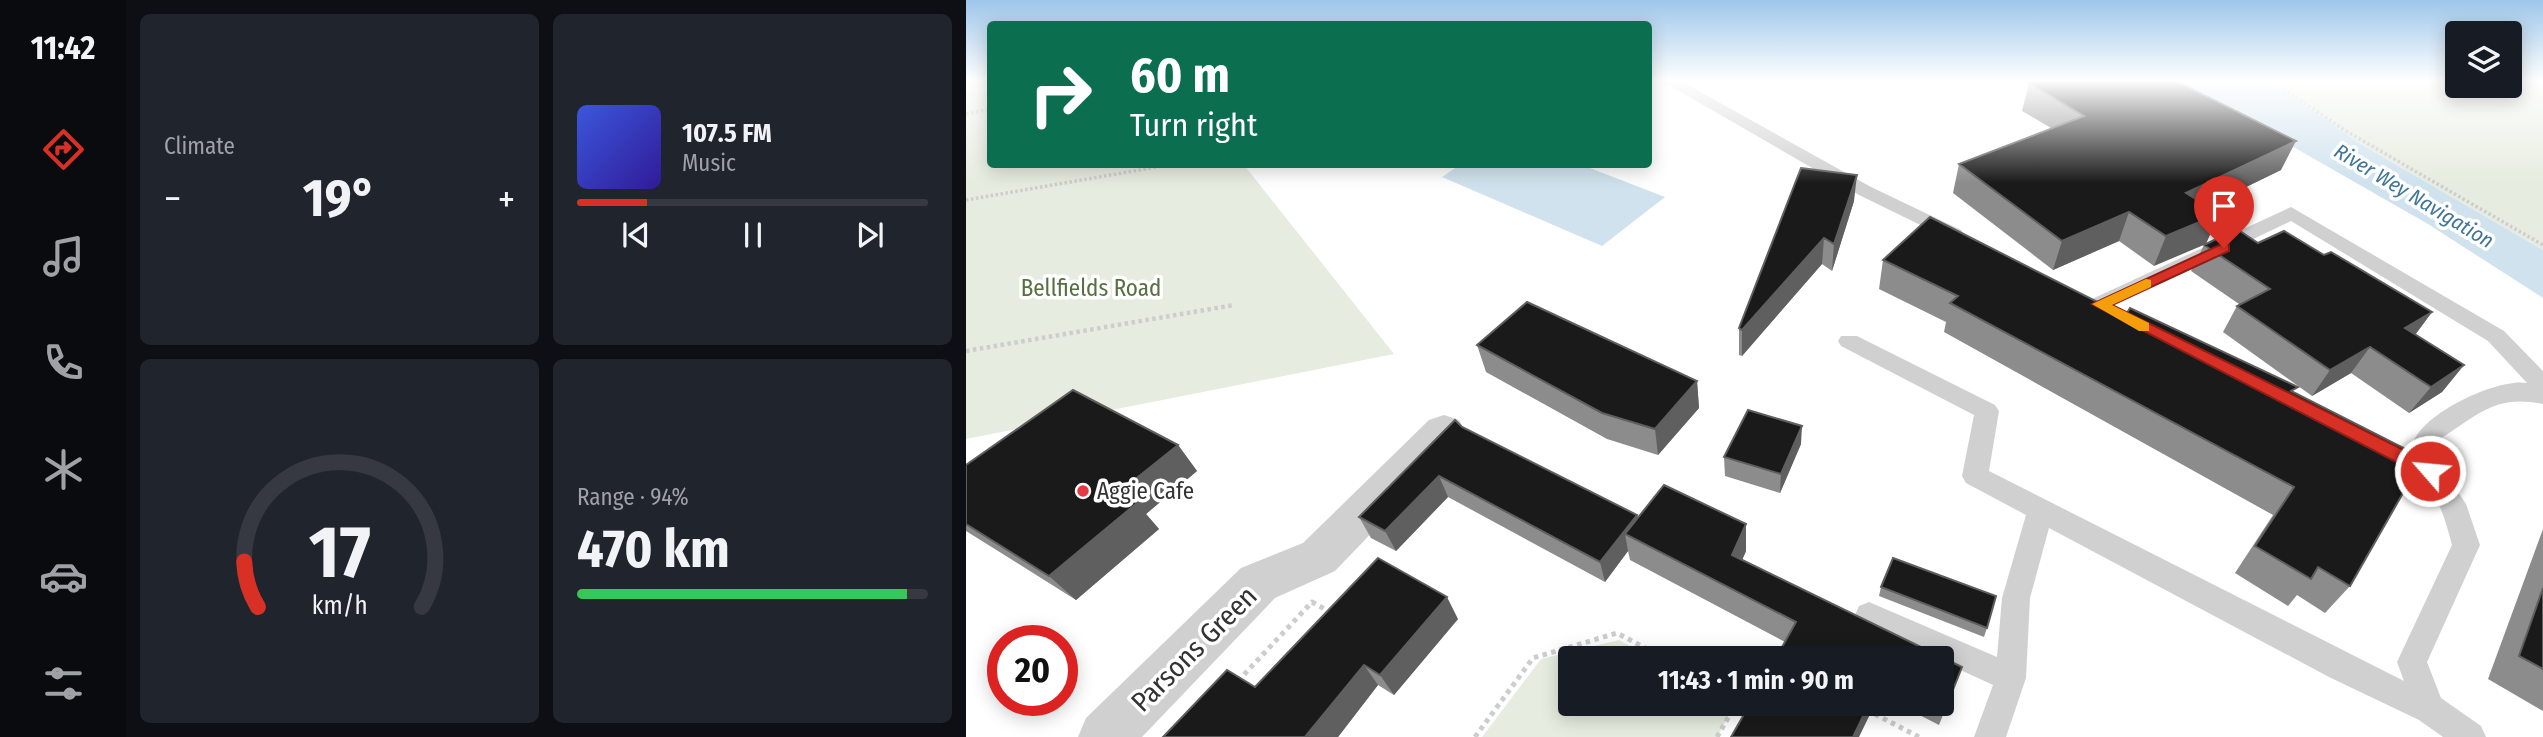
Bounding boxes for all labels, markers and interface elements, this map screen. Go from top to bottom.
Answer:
map controls [2445,21,2522,98]
button: layers [2445,21,2522,98]
text: 11:42 [31,29,95,67]
text: 60 m [1130,46,1230,105]
icon: right [1015,49,1106,140]
text: Turn right [1130,106,1257,144]
text: 107.5 FM [682,118,772,149]
icon: directions [39,125,88,174]
text: Climate [164,132,235,160]
water label: River Wey Navigation [2329,138,2499,254]
text: Music [682,149,736,177]
text: 19° [303,167,376,230]
text: − [164,176,181,222]
text: + [498,176,515,222]
pin [2194,176,2254,248]
icon: arrive [2205,187,2243,225]
icon: previous [617,216,655,254]
icon: pause [734,216,772,254]
icon: next [851,216,889,254]
icon: music [39,232,88,281]
park label: Bellfields Road [1021,274,1161,302]
icon: phone [39,338,88,387]
position arrow [2393,434,2467,508]
icon: climate [39,445,88,494]
place label: Aggie Cafe [1097,477,1194,505]
text: Range · 94% [577,483,689,511]
marker: Aggie Cafe [1075,483,1091,499]
text: 17 [309,509,370,596]
text: 470 km [577,518,730,581]
icon: car [39,552,88,601]
street label: Parsons Green [1124,579,1264,719]
text: km/h [312,591,367,621]
speed limit sign: 20 [987,625,1078,716]
icon: filters [39,659,88,708]
text: 11:43 · 1 min · 90 m [1658,665,1854,696]

